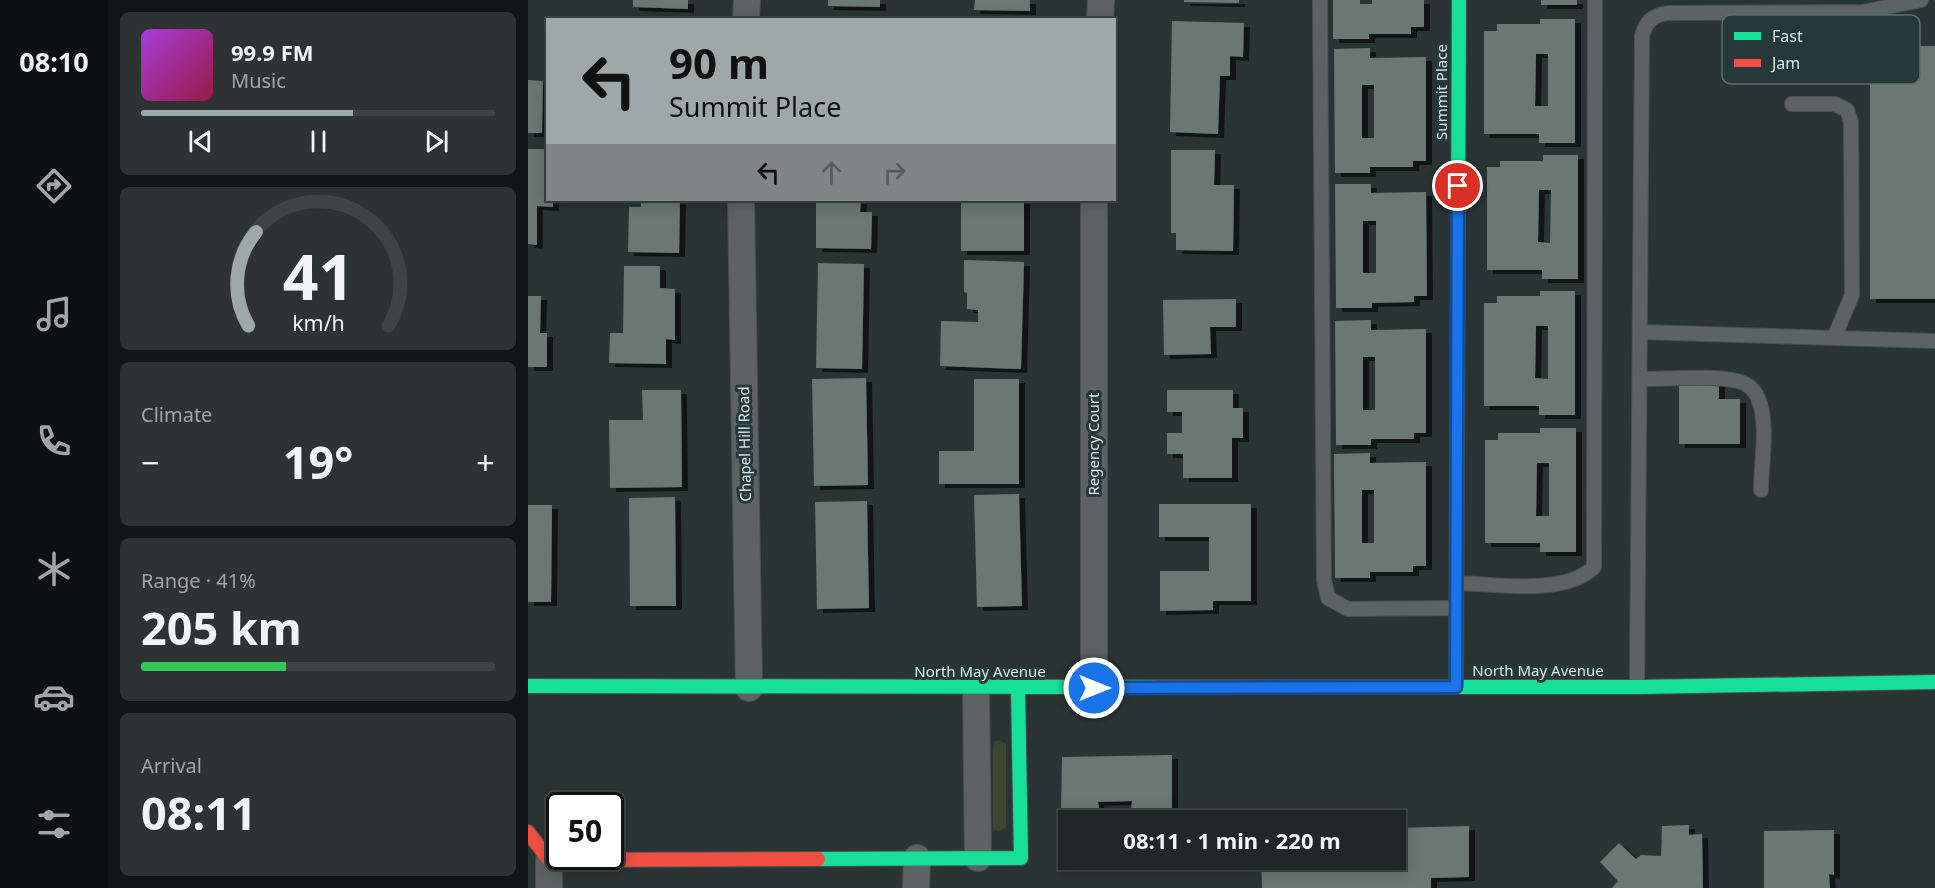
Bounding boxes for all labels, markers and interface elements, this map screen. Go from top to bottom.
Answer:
legend [1722,15,1920,84]
text: Fast [1772,25,1803,47]
text: 90 m [669,34,769,91]
text: 99.9 FM [231,37,313,67]
icon: left [570,42,648,120]
text: 08:10 [19,43,89,80]
street label: Summit Place [1431,44,1451,140]
text: Jam [1770,52,1800,74]
text: Music [231,67,286,94]
text: Summit Place [669,88,841,125]
icon: previous [184,125,217,158]
icon: pause [302,125,335,158]
icon: next [420,125,453,158]
icon: left [752,156,785,189]
icon: ahead [815,156,848,189]
icon: right [878,156,911,189]
pin [1432,160,1483,211]
icon: directions [33,165,75,207]
icon: arrive [1441,169,1474,202]
text: 41 [282,233,354,318]
icon: music [33,293,75,335]
text: km/h [292,308,344,337]
street label: Chapel Hill Road [733,386,755,502]
street label: Regency Court [1083,392,1103,495]
text: Climate [141,401,212,428]
icon: phone [33,420,75,462]
text: 19° [283,431,353,492]
text: − [141,440,160,485]
text: + [476,440,495,485]
icon: climate [33,548,75,590]
text: Range · 41% [141,567,256,594]
text: 205 km [141,597,302,658]
position arrow [1062,656,1126,720]
street label: North May Avenue [1472,660,1604,680]
street label: North May Avenue [914,661,1046,681]
icon: car [33,676,75,718]
text: Arrival [141,752,202,779]
text: 08:11 [141,782,257,843]
speed limit sign: 50 [546,792,624,870]
icon: filters [33,803,75,845]
text: 08:11 · 1 min · 220 m [1123,825,1341,855]

